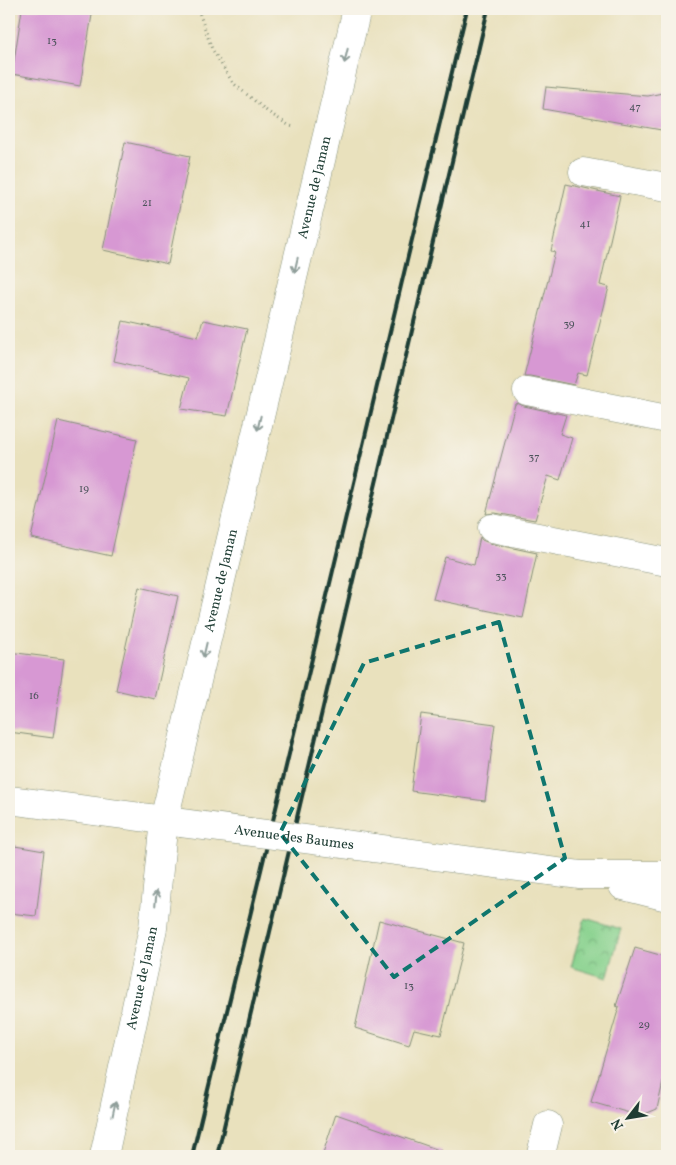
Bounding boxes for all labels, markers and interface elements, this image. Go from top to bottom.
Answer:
house number: 13 [47,34,57,49]
one-way arrow [341,48,350,64]
house number: 47 [629,100,641,115]
street label: Avenue de Jaman [293,134,336,241]
house number: 21 [142,196,152,211]
house number: 41 [580,217,590,232]
one-way arrow [291,257,300,273]
house number: 39 [563,317,575,332]
one-way arrow [254,415,263,431]
house number: 37 [529,450,539,465]
house number: 19 [79,482,89,497]
street label: Avenue de Jaman [200,527,242,634]
house number: 33 [495,569,507,584]
one-way arrow [200,641,209,657]
house number: 16 [29,689,39,704]
street label: Avenue des Baumes [233,820,355,855]
one-way arrow [151,890,161,906]
street label: Avenue de Jaman [122,925,163,1032]
house number: 13 [404,979,414,994]
house number: 29 [638,1018,650,1033]
north arrow [604,1092,654,1142]
one-way arrow [110,1101,119,1117]
text: N [607,1115,629,1133]

